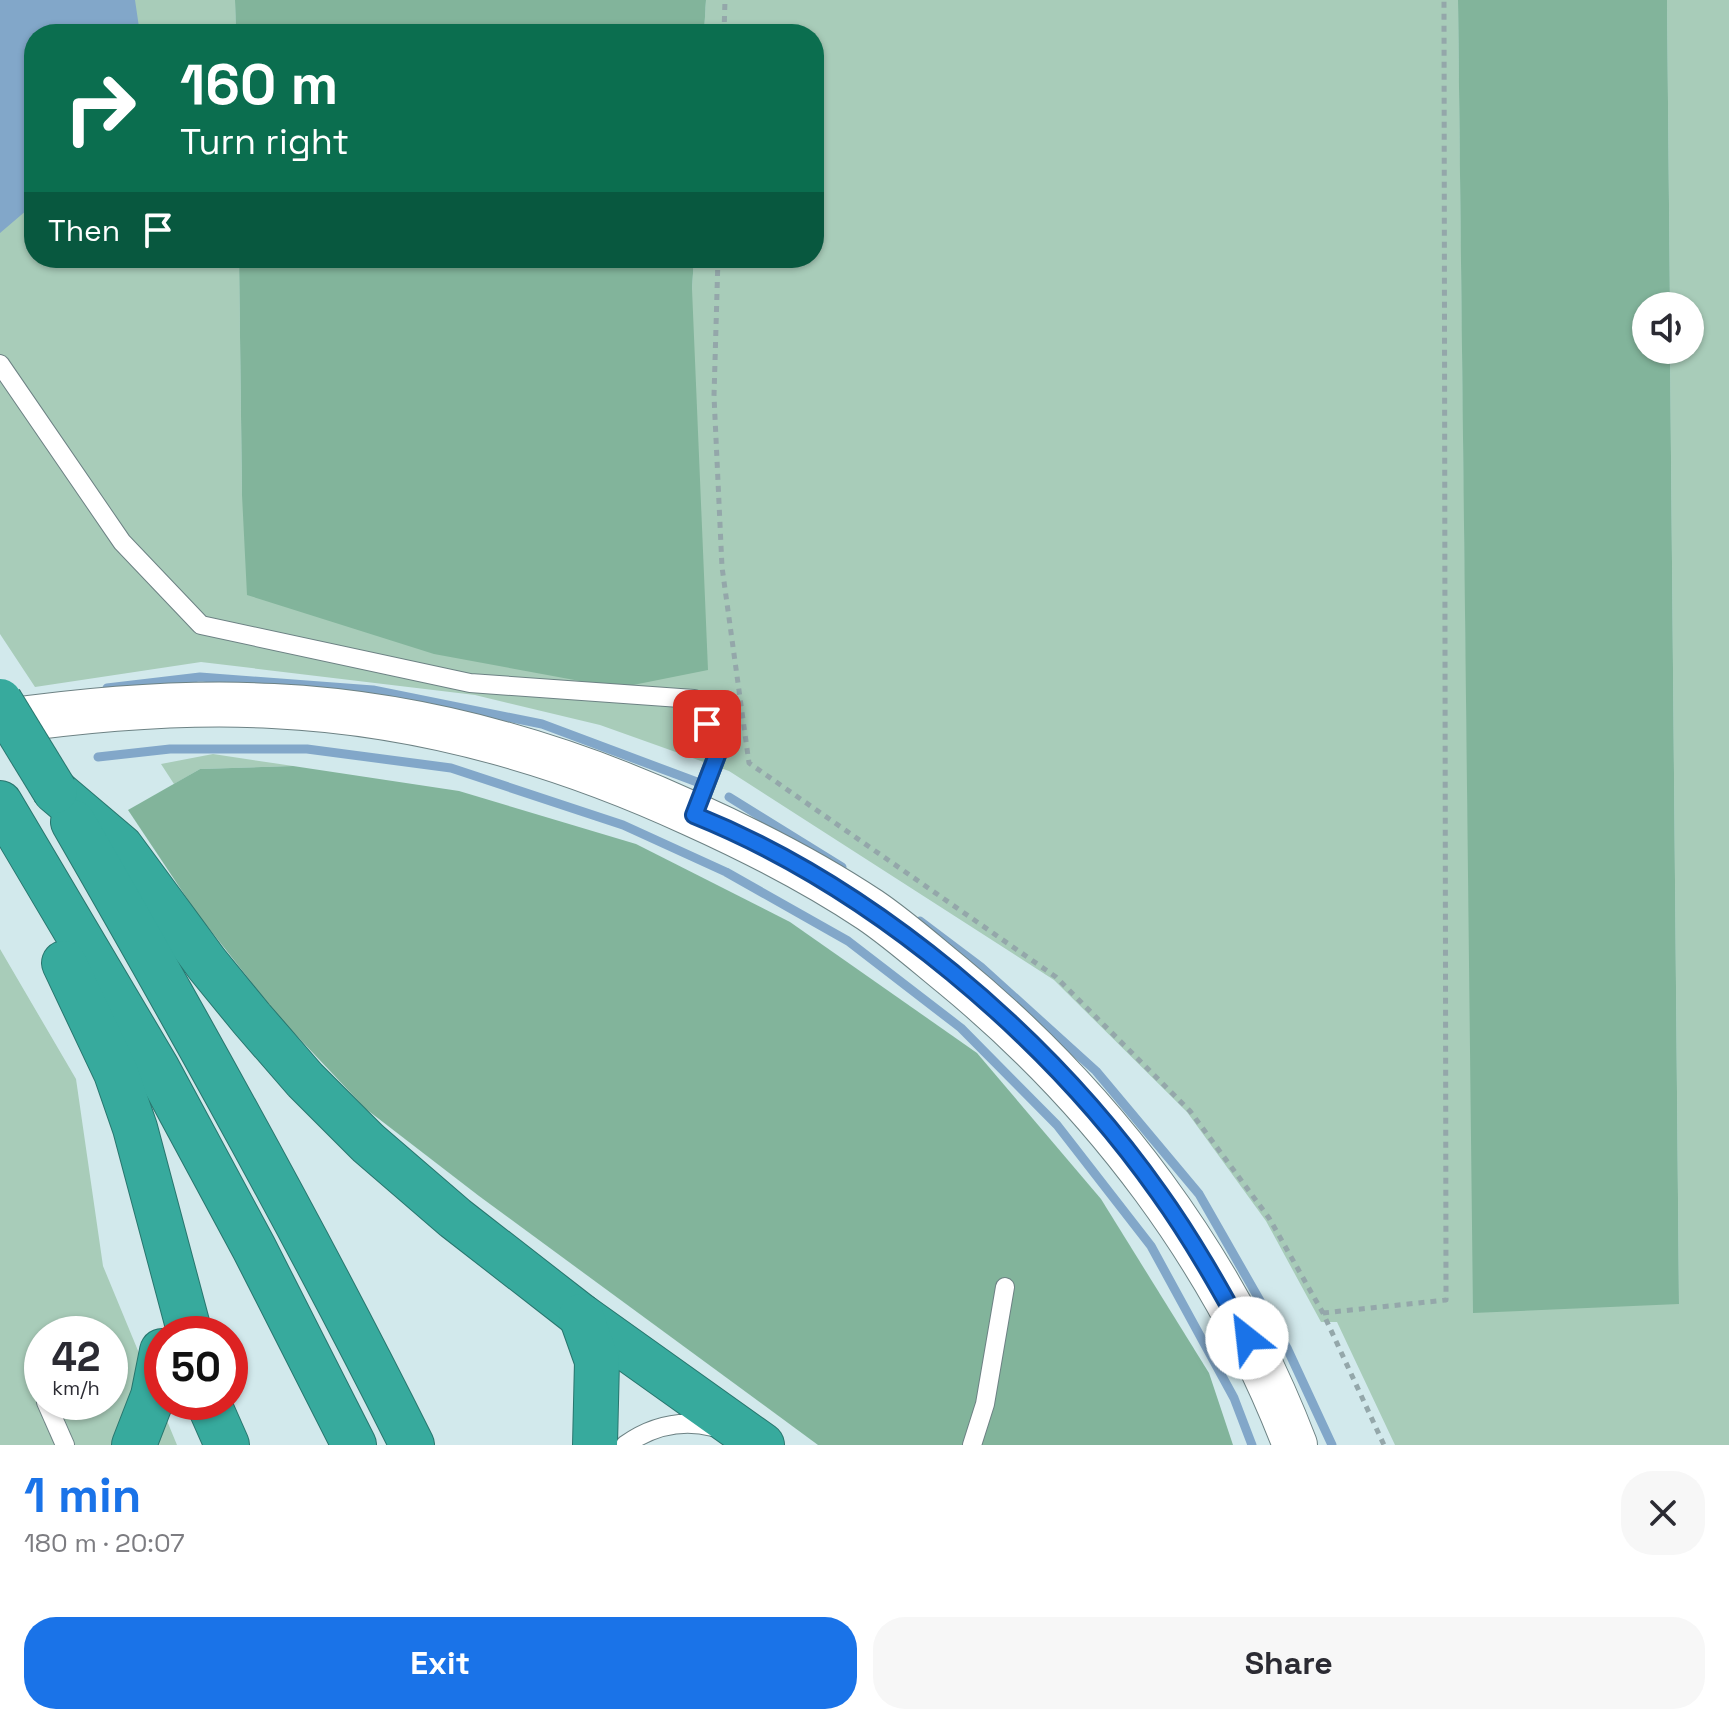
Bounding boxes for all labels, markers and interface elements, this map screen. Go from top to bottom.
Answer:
text: 160 m [180,49,338,120]
icon: right [48,56,152,160]
text: Turn right [180,119,349,165]
icon: arrive [136,208,180,252]
text: Then [48,211,120,250]
map controls [1632,292,1704,364]
button: sound [1632,292,1704,364]
pin [673,690,741,758]
icon: arrive [685,702,729,746]
position arrow [1205,1296,1289,1380]
speed limit sign: 50 [144,1316,248,1420]
text: 42 [51,1332,101,1383]
text: km/h [52,1375,100,1401]
text: 1 min [24,1465,141,1526]
button: close [1621,1471,1705,1555]
text: 180 m · 20:07 [24,1526,185,1560]
button: Exit [24,1617,857,1709]
button: Share [873,1617,1705,1709]

